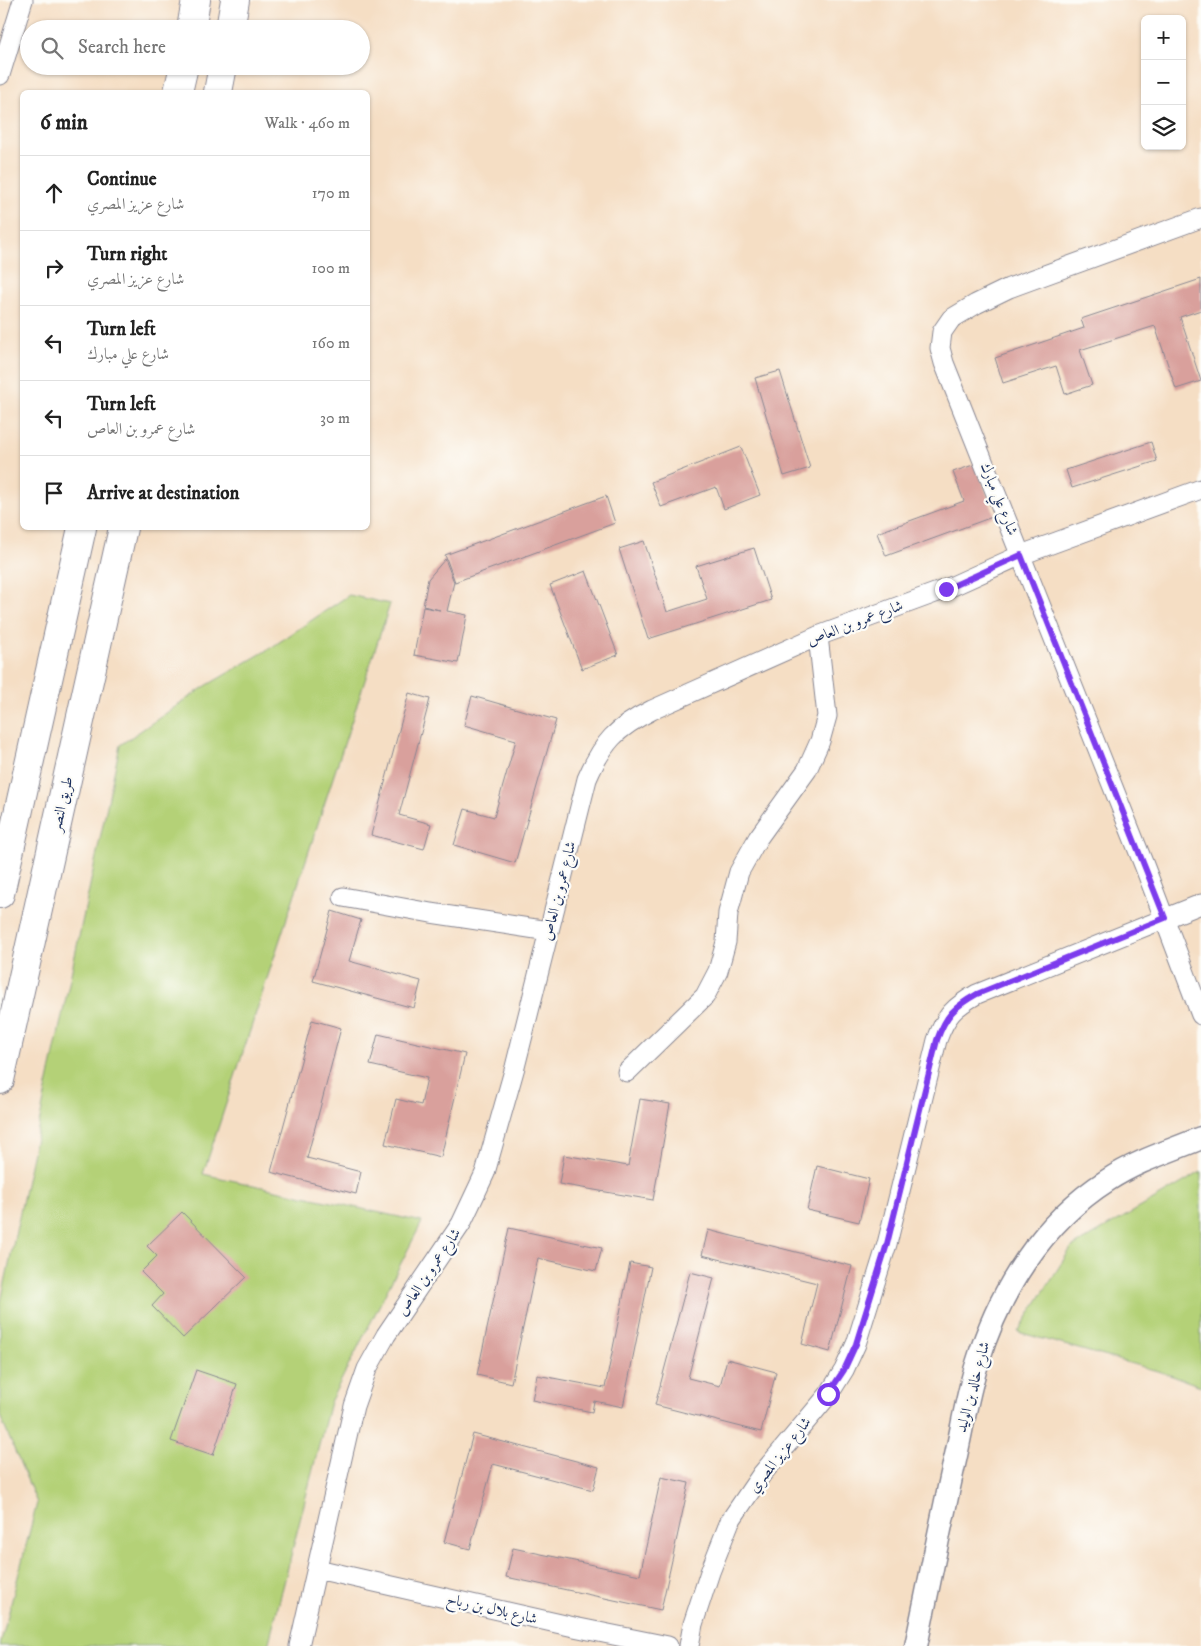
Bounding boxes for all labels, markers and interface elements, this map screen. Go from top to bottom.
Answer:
map controls [1141,15,1186,150]
button: + [1141,15,1186,60]
search box [20,20,370,75]
icon: search [38,34,66,62]
text: Search here [78,36,166,59]
button: − [1141,60,1186,105]
button: layers [1141,105,1186,150]
text: 6 min [40,110,88,136]
text: Walk · 460 m [264,113,350,133]
text: Continue [87,168,157,191]
icon: ahead [40,179,68,207]
text: 170 m [312,183,350,203]
text: شارع عزيز المصري [87,194,184,214]
text: Turn right [87,243,167,266]
icon: right [40,254,68,282]
text: 100 m [312,258,350,278]
text: شارع عزيز المصري [87,269,184,289]
text: Turn left [87,318,156,341]
icon: left [40,329,68,357]
text: 160 m [312,333,350,353]
text: شارع علي مبارك [87,344,169,364]
text: Turn left [87,393,156,416]
icon: left [40,404,68,432]
text: 30 m [320,408,350,428]
text: شارع عمرو بن العاص [87,419,195,439]
street label: شارع علي مبارك [972,460,1022,540]
icon: arrive [40,479,68,507]
text: Arrive at destination [87,482,239,505]
route end [935,578,958,601]
street label: شارع عمرو بن العاص [804,596,907,653]
street label: طريق النصر [46,775,78,835]
street label: شارع عمرو بن العاص [537,839,583,943]
street label: شارع عمرو بن العاص [393,1225,468,1321]
street label: شارع خالد بن الوليد [952,1339,997,1435]
route start [817,1383,840,1406]
street label: شارع عزيز المصري [744,1413,818,1499]
street label: شارع بلال بن رباح [444,1589,539,1632]

